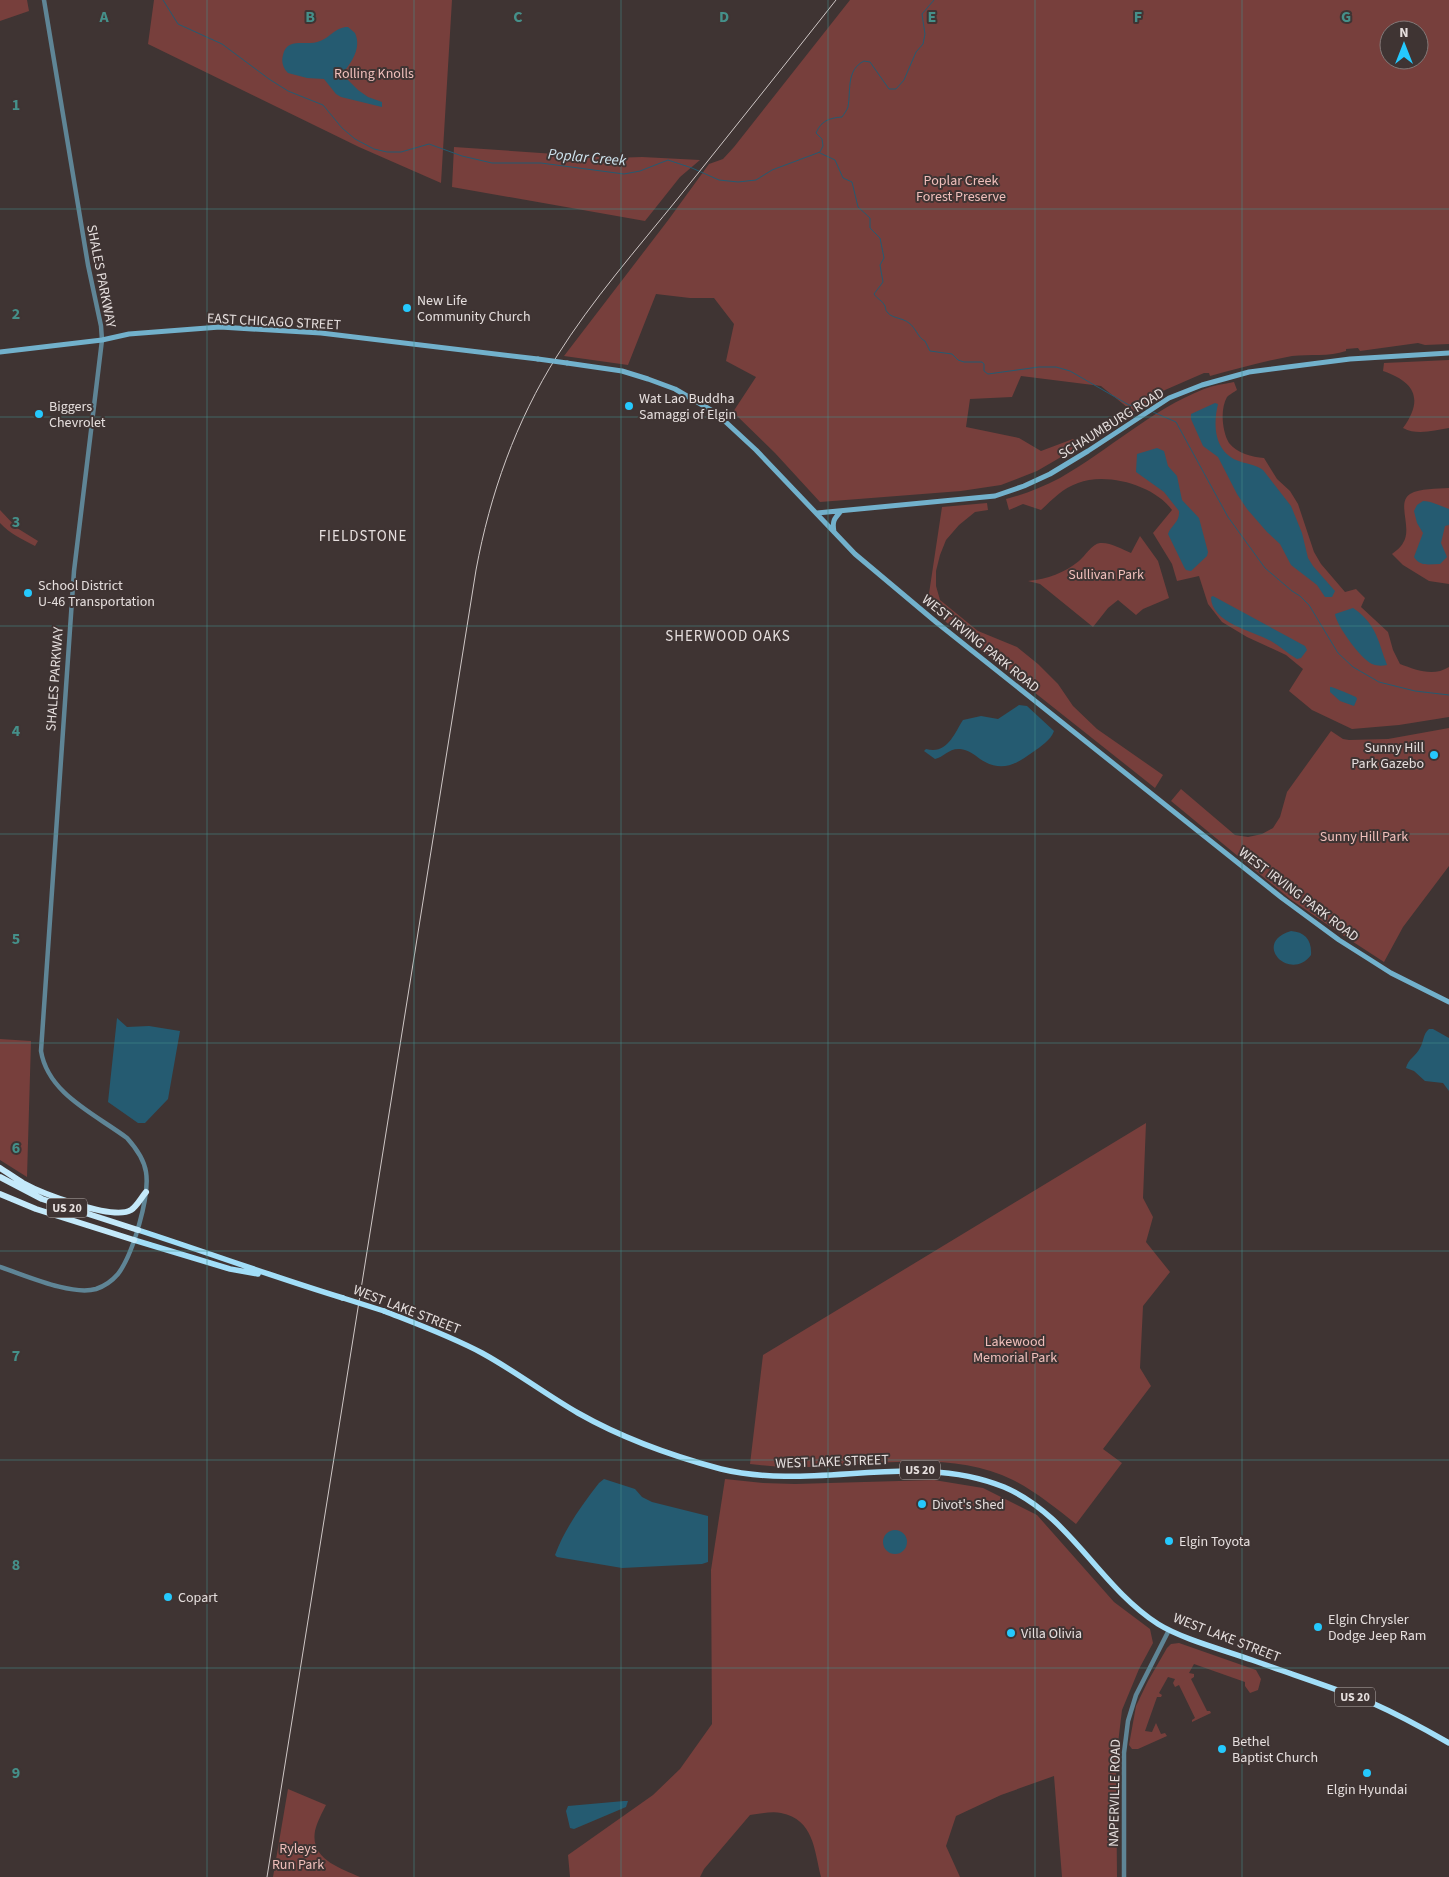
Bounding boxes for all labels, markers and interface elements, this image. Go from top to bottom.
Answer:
text: A [98,6,109,28]
text: B [305,6,315,28]
text: C [513,6,523,28]
text: D [719,6,729,28]
text: E [928,6,936,28]
text: F [1134,6,1142,28]
text: G [1341,6,1351,28]
north arrow [1379,20,1429,70]
text: N [1399,23,1409,43]
park label: Rolling Knolls [334,64,414,84]
text: 1 [12,94,20,116]
water label: Poplar Creek [547,144,628,171]
park label: Poplar Creek Forest Preserve [916,171,1006,207]
street label: SHALES PARKWAY [81,223,121,330]
place label: New Life Community Church [417,291,531,327]
marker: New Life Community Church [401,302,413,314]
text: 2 [12,303,20,325]
street label: EAST CHICAGO STREET [206,308,342,336]
street label: SCHAUMBURG ROAD [1055,383,1168,464]
place label: Wat Lao Buddha Samaggi of Elgin [639,389,736,425]
place label: Biggers Chevrolet [49,397,106,433]
marker: Wat Lao Buddha Samaggi of Elgin [623,400,635,412]
marker: Biggers Chevrolet [33,408,45,420]
text: 3 [12,511,20,533]
district label: FIELDSTONE [319,526,407,547]
park label: Sullivan Park [1068,565,1144,585]
place label: School District U-46 Transportation [38,576,155,612]
marker: School District U-46 Transportation [22,587,34,599]
street label: WEST IRVING PARK ROAD [917,590,1043,698]
street label: SHALES PARKWAY [41,626,69,732]
district label: SHERWOOD OAKS [665,626,791,647]
text: 4 [12,720,21,742]
place label: Sunny Hill Park Gazebo [1351,738,1424,774]
marker: Sunny Hill Park Gazebo [1428,749,1440,761]
park label: Sunny Hill Park [1320,827,1408,847]
street label: WEST IRVING PARK ROAD [1234,843,1363,947]
text: 5 [12,928,20,950]
text: 6 [12,1137,20,1159]
road number: US 20 [47,1198,87,1218]
street label: WEST LAKE STREET [350,1280,464,1340]
park label: Lakewood Memorial Park [973,1332,1057,1368]
text: 7 [12,1345,20,1367]
street label: WEST LAKE STREET [775,1450,890,1474]
road number: US 20 [900,1460,940,1480]
place label: Divot's Shed [932,1495,1004,1515]
marker: Divot's Shed [916,1498,928,1510]
place label: Elgin Toyota [1179,1532,1250,1552]
marker: Elgin Toyota [1163,1535,1175,1547]
text: 8 [12,1554,20,1576]
place label: Copart [178,1588,218,1608]
marker: Copart [162,1591,174,1603]
street label: WEST LAKE STREET [1170,1608,1284,1668]
place label: Elgin Chrysler Dodge Jeep Ram [1328,1610,1426,1646]
marker: Elgin Chrysler Dodge Jeep Ram [1312,1621,1324,1633]
place label: Villa Olivia [1021,1624,1082,1644]
marker: Villa Olivia [1005,1627,1017,1639]
road number: US 20 [1335,1688,1375,1706]
place label: Bethel Baptist Church [1232,1732,1318,1768]
street label: NAPERVILLE ROAD [1104,1739,1126,1847]
marker: Bethel Baptist Church [1216,1743,1228,1755]
text: 9 [12,1762,20,1784]
marker: Elgin Hyundai [1361,1767,1373,1779]
place label: Elgin Hyundai [1326,1780,1408,1800]
park label: Ryleys Run Park [272,1839,324,1875]

